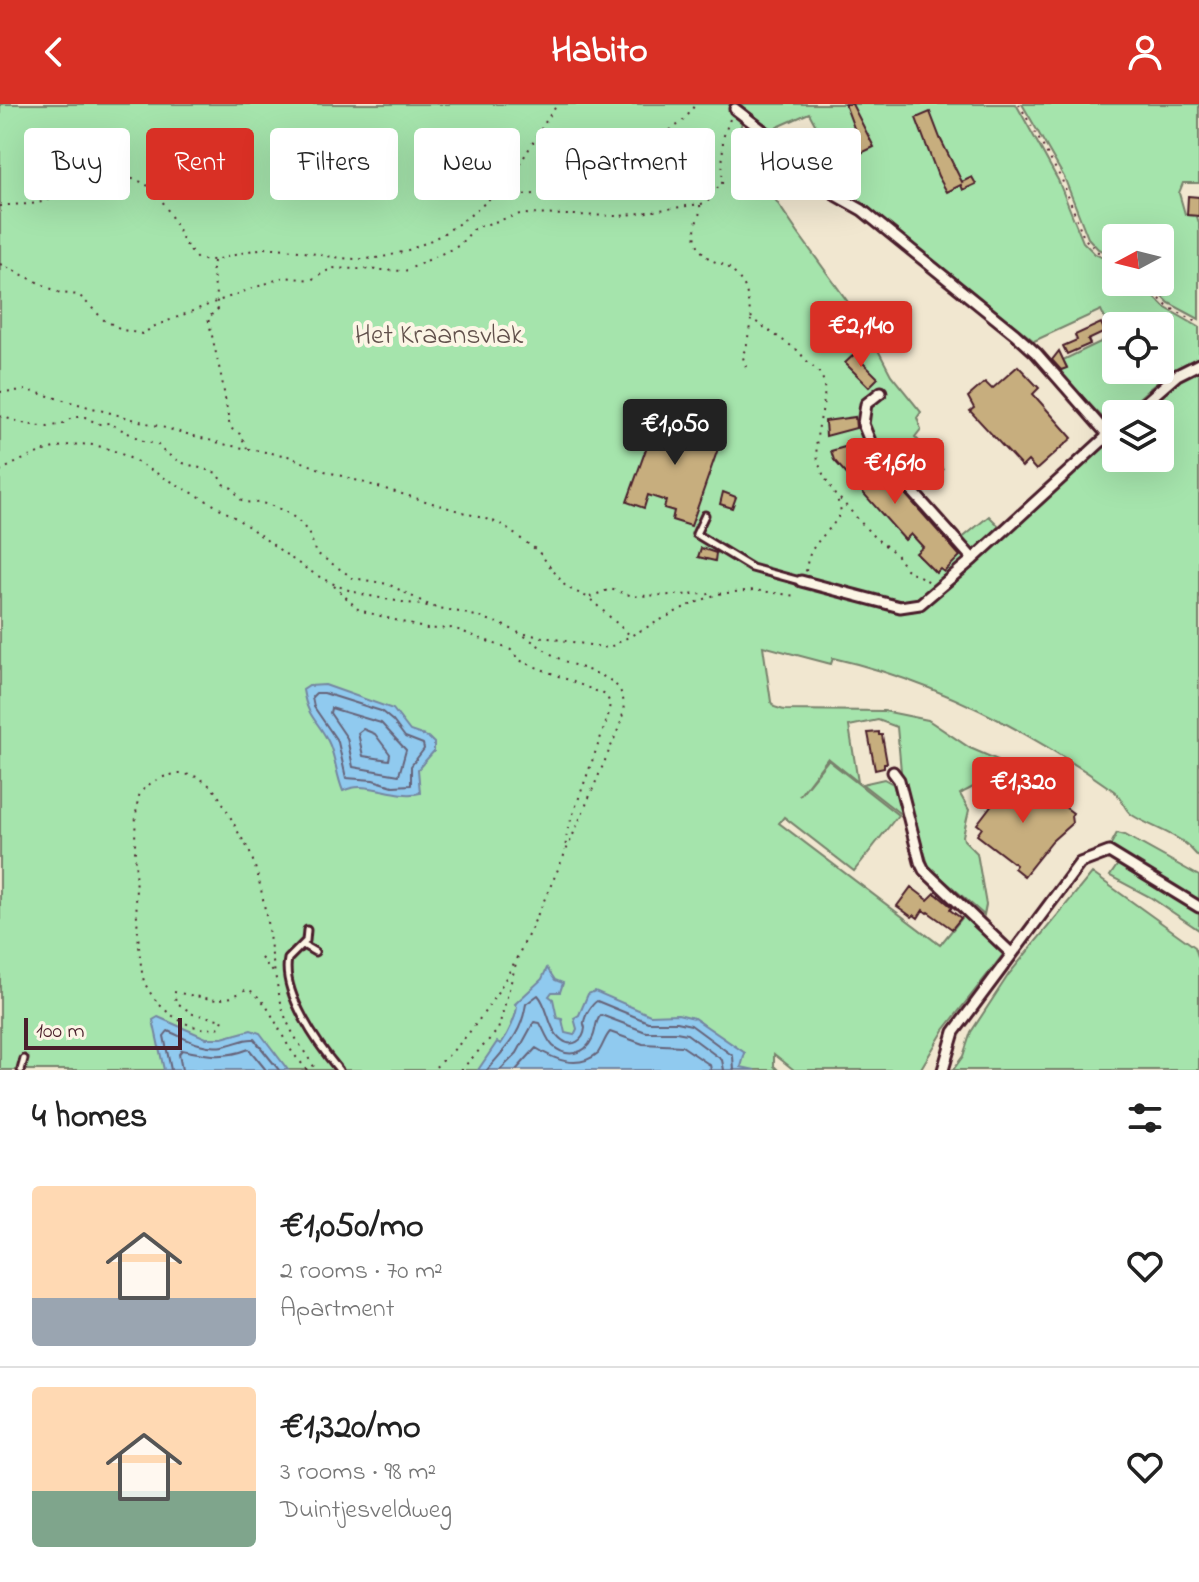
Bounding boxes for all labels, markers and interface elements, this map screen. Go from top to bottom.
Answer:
text: Habito [551,26,648,79]
icon: back [32,30,76,74]
icon: person [1123,30,1167,74]
chip: Buy [24,128,130,200]
chip: Rent [146,128,254,200]
chip: Filters [270,128,398,200]
chip: New [414,128,520,200]
chip: Apartment [536,128,715,200]
chip: House [731,128,861,200]
north arrow [1102,224,1174,296]
map controls [1102,224,1174,472]
pin: €2,140 [796,301,926,369]
text: €2,140 [828,308,894,346]
button: locate [1102,312,1174,384]
park label: Het Kraansvlak [355,316,524,357]
pin: €1,050 [610,399,740,467]
button: layers [1102,400,1174,472]
text: €1,050 [641,406,709,444]
pin: €1,610 [830,438,960,506]
text: €1,610 [864,445,926,483]
pin: €1,320 [958,757,1088,825]
text: €1,320 [990,764,1056,802]
scale bar [24,1014,182,1050]
text: 100 m [36,1016,85,1048]
text: 4 homes [32,1093,147,1143]
icon: filters [1123,1096,1167,1140]
text: €1,050/mo [280,1203,424,1253]
icon: home [96,1218,192,1314]
icon: heart [1123,1244,1167,1288]
text: 2 rooms · 70 m² [280,1253,443,1291]
text: Apartment [280,1291,394,1329]
text: €1,320/mo [280,1404,421,1454]
icon: home [96,1419,192,1515]
icon: heart [1123,1445,1167,1489]
text: 3 rooms · 98 m² [280,1454,436,1492]
text: Duintjesveldweg [280,1492,452,1530]

